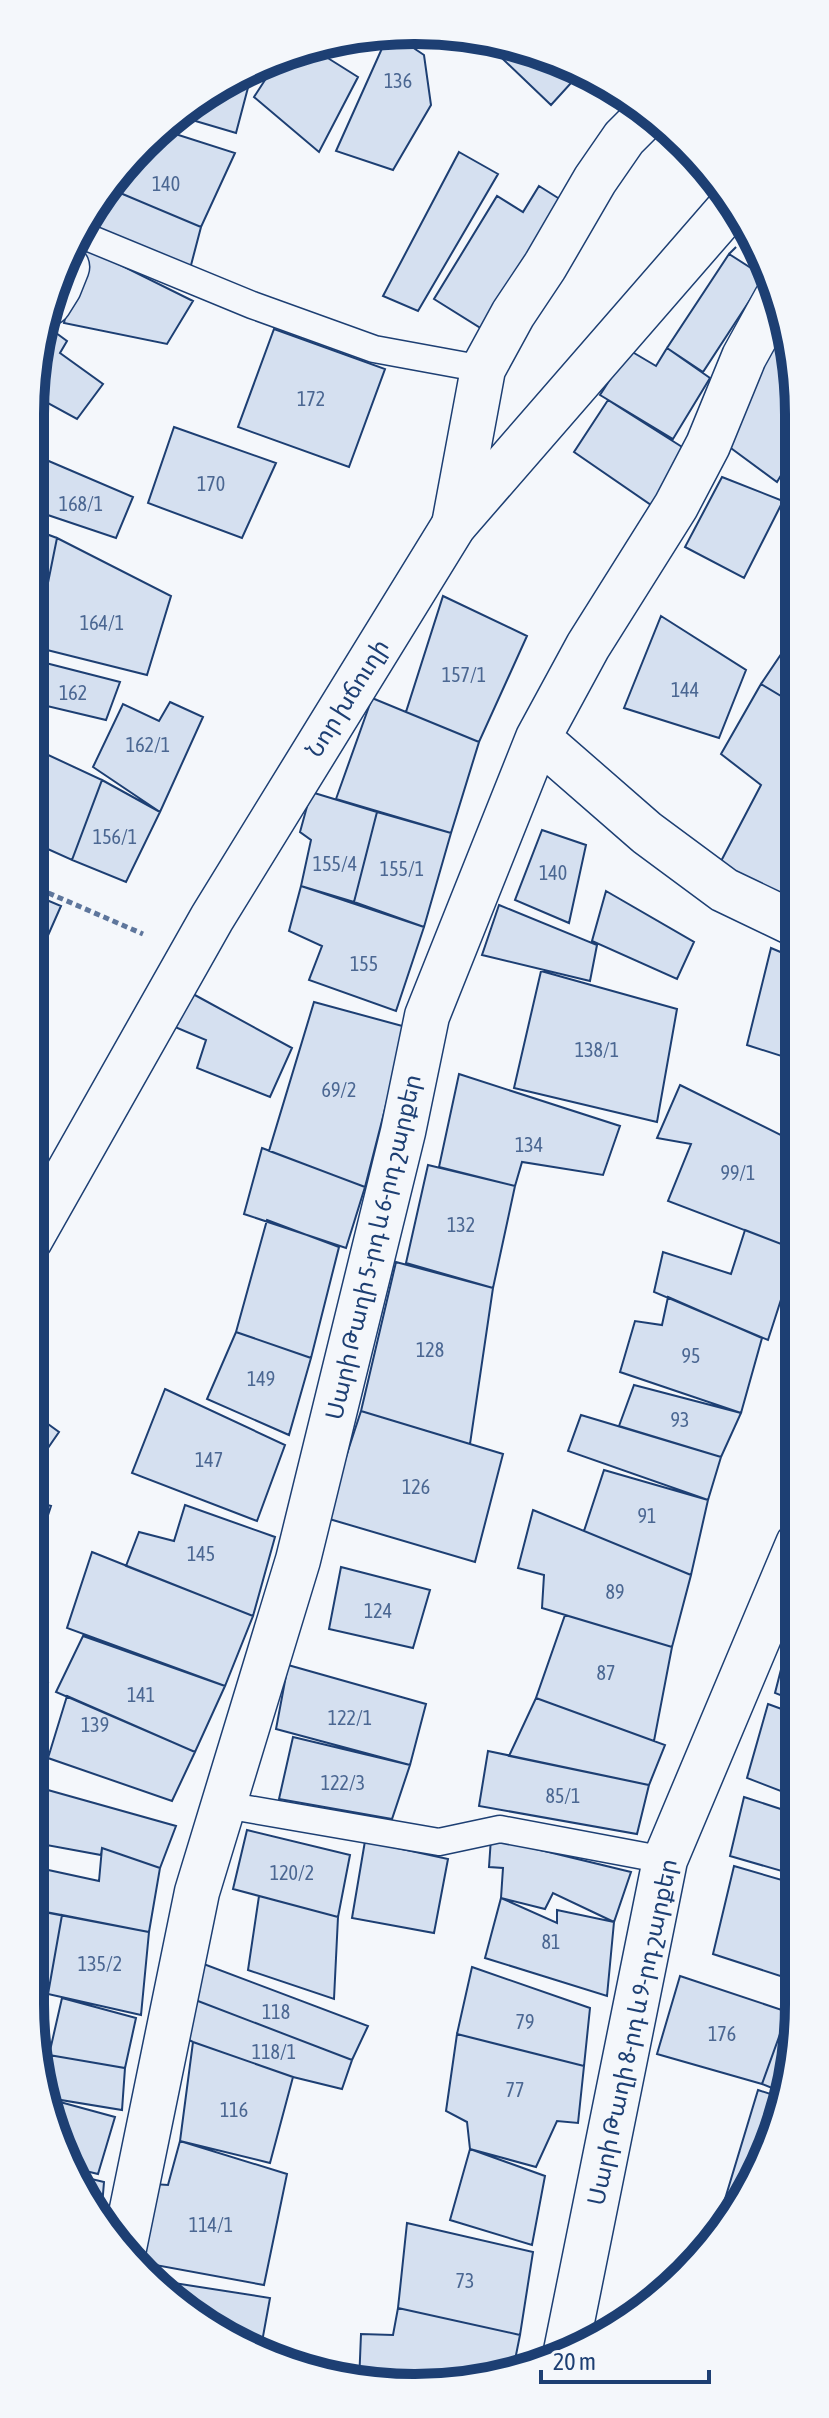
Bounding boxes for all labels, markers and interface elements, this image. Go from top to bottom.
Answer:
house number: 136 [384,69,412,92]
house number: 140 [152,172,180,195]
house number: 172 [297,387,325,410]
house number: 170 [197,472,225,495]
house number: 168/1 [59,492,103,515]
house number: 164/1 [80,611,124,634]
street label: Նոր խճուղի [300,634,395,762]
house number: 157/1 [442,663,486,686]
house number: 144 [671,678,699,701]
house number: 162 [59,681,87,704]
house number: 162/1 [126,733,170,756]
house number: 156/1 [93,825,137,848]
house number: 155/4 [313,852,357,875]
house number: 155/1 [380,857,424,880]
house number: 140 [539,861,567,884]
house number: 155 [350,952,378,975]
house number: 138/1 [575,1038,619,1061]
street label: Սարի Թաղի 5-րդ և 6-րդ շարքեր [320,1072,427,1423]
house number: 69/2 [322,1078,356,1101]
house number: 134 [515,1133,543,1156]
house number: 99/1 [721,1161,755,1184]
house number: 132 [447,1213,475,1236]
house number: 128 [416,1338,444,1361]
house number: 95 [682,1344,700,1367]
house number: 149 [247,1367,275,1390]
house number: 93 [671,1408,689,1431]
house number: 147 [195,1448,223,1471]
house number: 126 [402,1475,430,1498]
house number: 91 [638,1504,656,1527]
house number: 145 [187,1542,215,1565]
house number: 89 [606,1580,624,1603]
house number: 124 [364,1599,392,1622]
house number: 87 [597,1661,615,1684]
house number: 141 [127,1683,155,1706]
house number: 122/1 [328,1706,372,1729]
house number: 139 [81,1713,109,1736]
house number: 122/3 [321,1771,365,1794]
house number: 85/1 [546,1784,580,1807]
street label: Սարի Թաղի 8-րդ և 9-րդ շարքեր [582,1856,683,2208]
house number: 120/2 [270,1861,314,1884]
house number: 81 [542,1930,560,1953]
house number: 135/2 [78,1952,122,1975]
house number: 118 [262,2000,290,2023]
house number: 79 [516,2010,534,2033]
house number: 176 [708,2022,736,2045]
house number: 118/1 [252,2040,296,2063]
house number: 77 [506,2078,524,2101]
house number: 116 [220,2098,248,2121]
house number: 114/1 [189,2213,233,2236]
house number: 73 [456,2269,474,2292]
scale bar [541,2334,709,2384]
text: 20 m [553,2348,596,2375]

